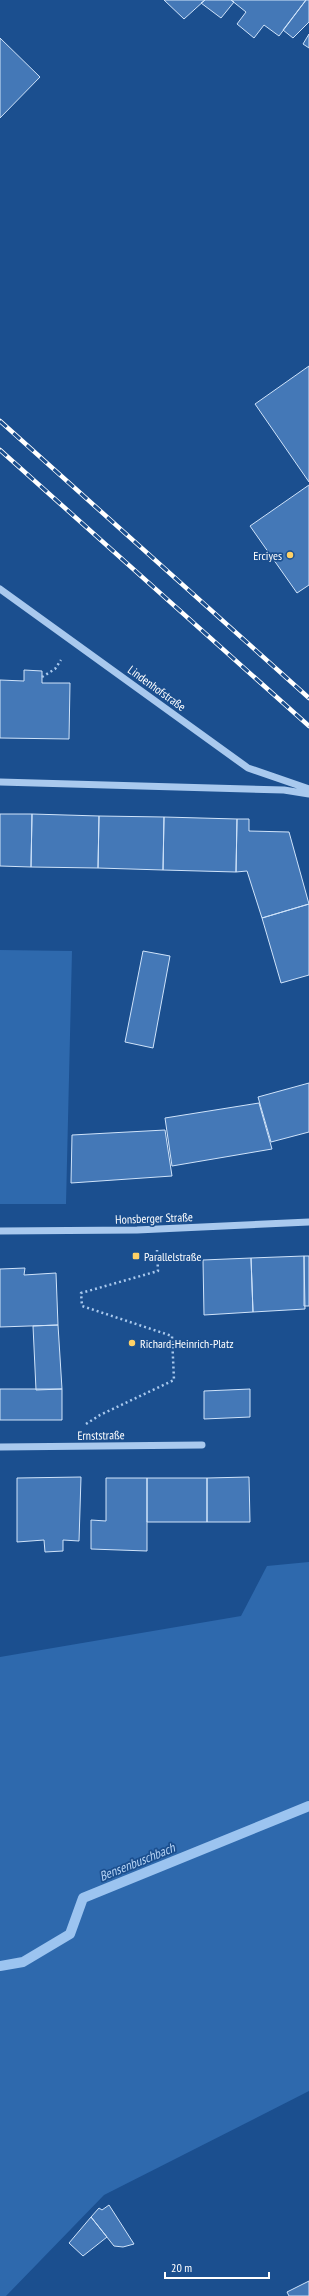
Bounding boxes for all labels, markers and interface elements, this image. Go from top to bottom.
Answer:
place label: Erciyes [253,548,282,563]
marker: Erciyes [285,550,295,560]
street label: Lindenhofstraße [125,662,189,714]
street label: Honsberger Straße [115,1209,193,1227]
place label: Parallelstraße [144,1249,202,1264]
marker: Parallelstraße [131,1251,141,1261]
place label: Richard-Heinrich-Platz [140,1336,234,1351]
marker: Richard-Heinrich-Platz [127,1338,137,1348]
street label: Ernststraße [77,1427,125,1443]
water label: Bensenbuschbach [97,1839,178,1885]
scale bar [165,2254,269,2280]
text: 20 m [171,2260,192,2275]

